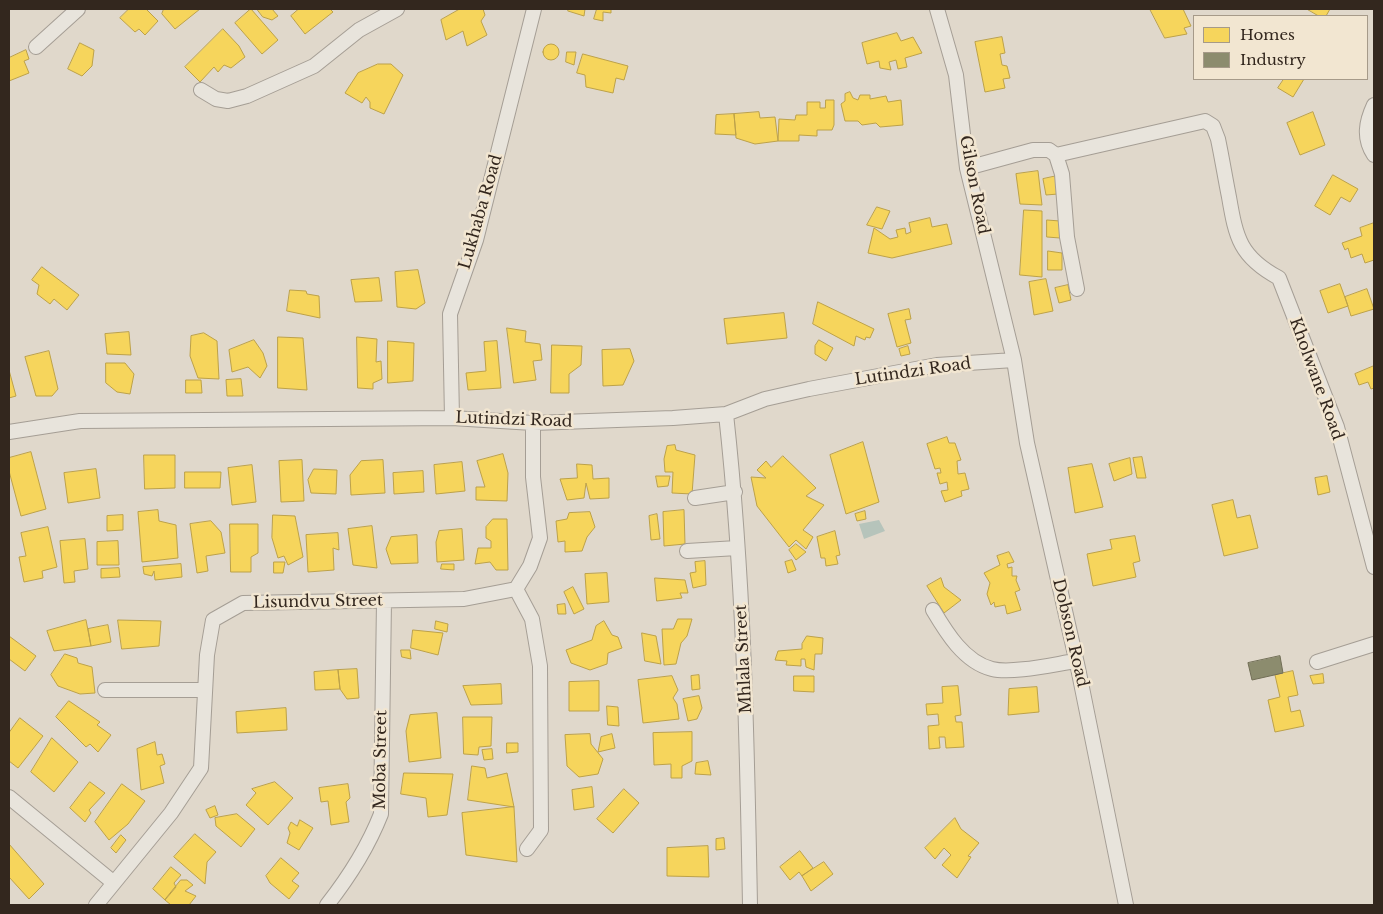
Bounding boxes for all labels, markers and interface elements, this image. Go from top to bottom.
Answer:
legend [1193,15,1368,80]
text: Homes [1240,25,1295,44]
text: Industry [1240,50,1306,69]
street label: Gilson Road [955,134,993,236]
street label: Lukhaba Road [455,152,507,272]
street label: Kholwane Road [1285,315,1347,443]
street label: Lutindzi Road [854,354,972,390]
street label: Lutindzi Road [455,408,573,432]
street label: Dobson Road [1048,577,1092,689]
street label: Lisundvu Street [253,591,383,613]
street label: Mhlala Street [732,604,756,714]
street label: Moba Street [371,710,391,810]

